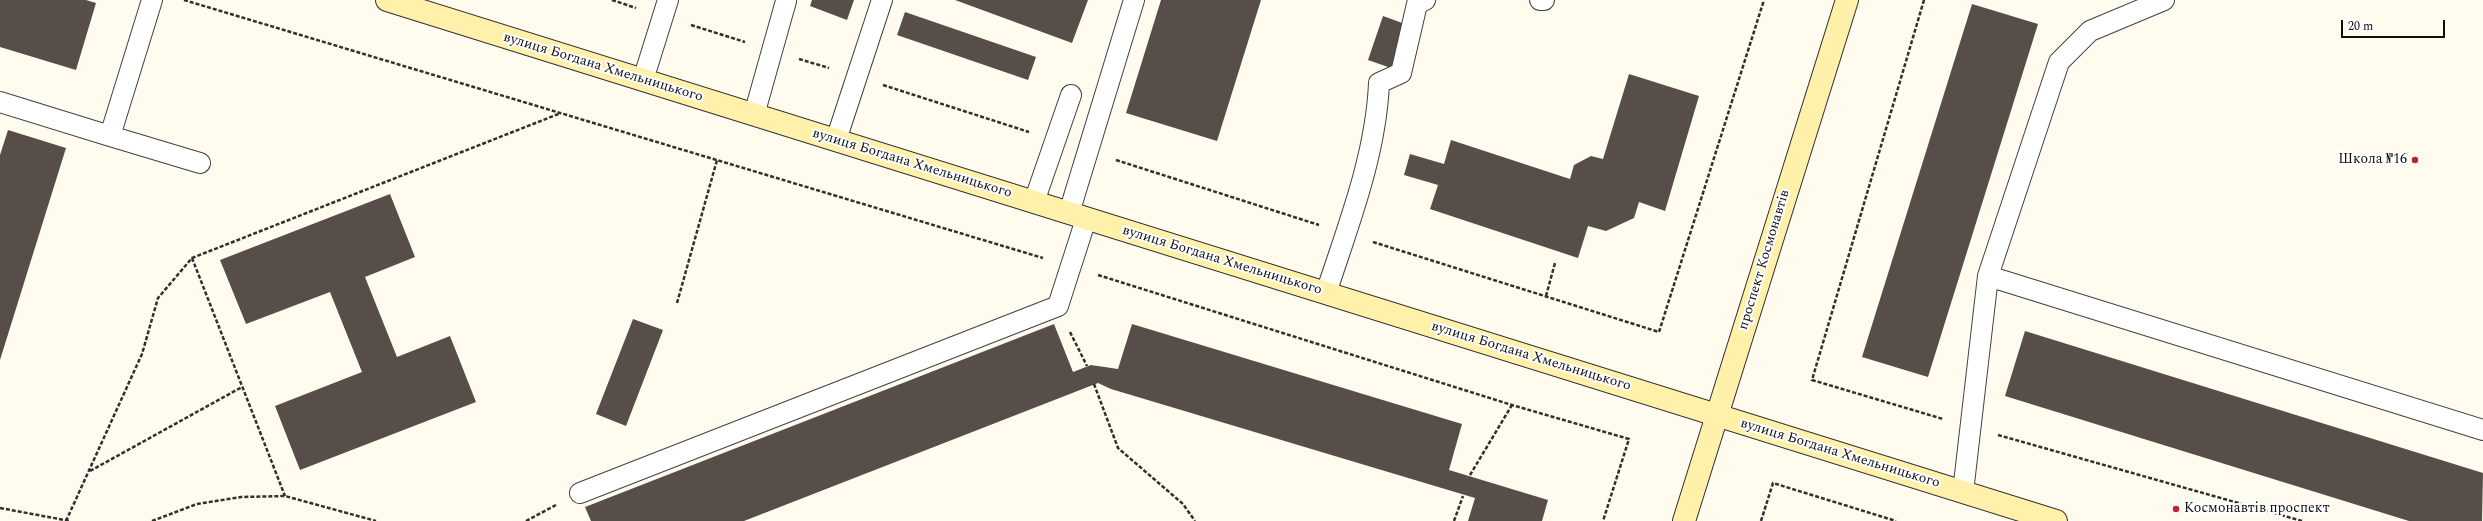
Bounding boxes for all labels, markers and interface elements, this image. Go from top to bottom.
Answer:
scale bar [2343,12,2447,38]
text: 20 m [2348,17,2373,36]
street label: вулиця Богдана Хмельницького [501,30,705,106]
street label: вулиця Богдана Хмельницького [810,126,1014,202]
place label: Школа №16 [2338,152,2407,168]
marker: Школа №16 [2410,155,2420,165]
street label: проспект Космонавтів [1736,188,1794,332]
street label: вулиця Богдана Хмельницького [1120,223,1324,299]
street label: вулиця Богдана Хмельницького [1429,319,1633,395]
street label: вулиця Богдана Хмельницького [1738,416,1942,492]
place label: Космонавтів проспект [2184,501,2330,517]
marker: Космонавтів проспект [2171,504,2181,514]

